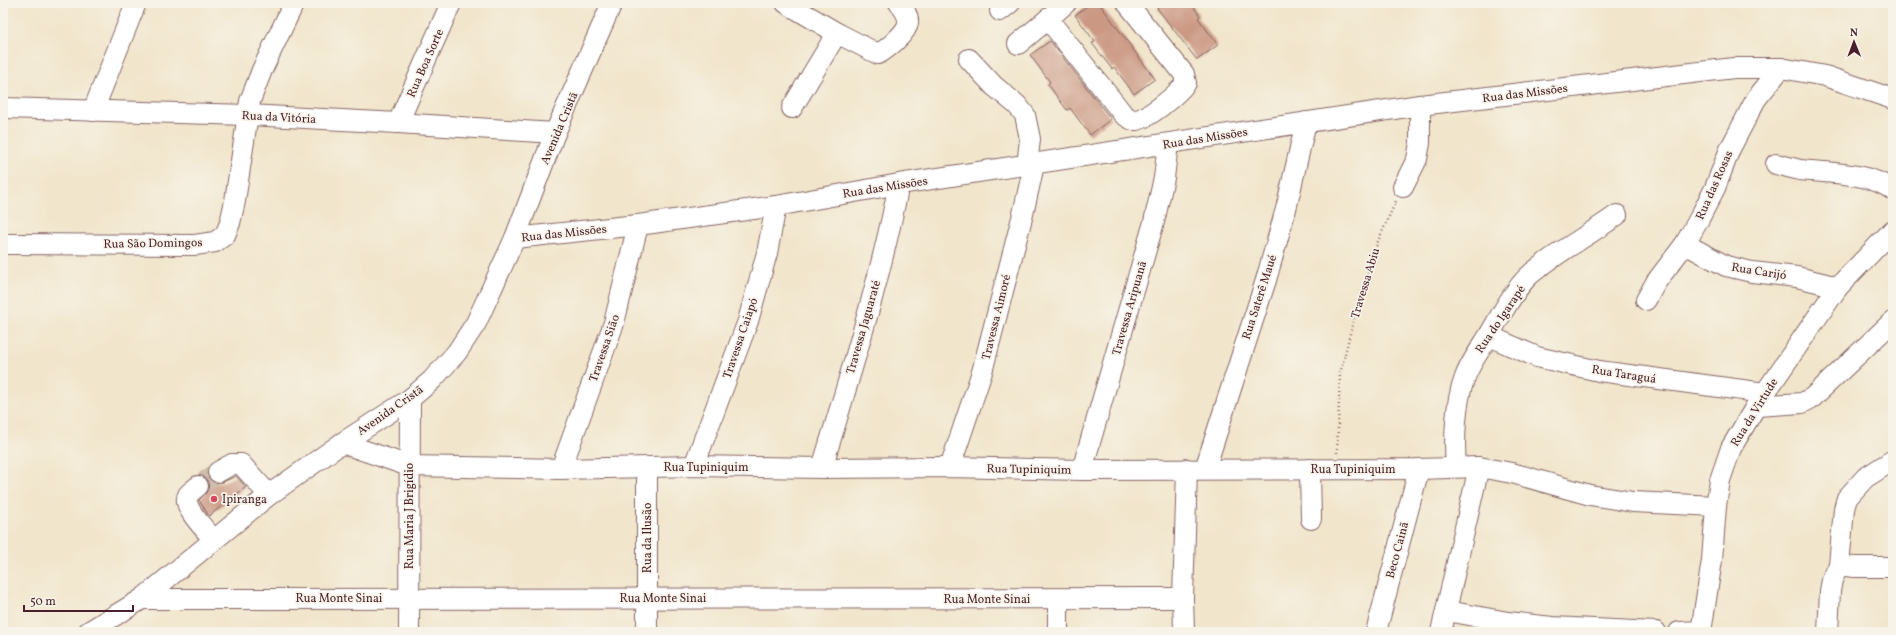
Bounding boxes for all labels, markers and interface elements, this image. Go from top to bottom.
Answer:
north arrow [1834,22,1874,62]
street label: Rua Boa Sorte [404,26,448,100]
text: N [1850,26,1858,41]
street label: Rua das Missões [1482,81,1569,107]
street label: Avenida Cristã [537,90,582,167]
street label: Rua da Vitória [241,108,317,128]
street label: Rua das Missões [1161,124,1249,154]
street label: Rua das Rosas [1693,148,1737,223]
street label: Rua das Missões [841,173,929,203]
street label: Rua das Missões [521,222,608,246]
street label: Rua São Domingos [103,235,203,253]
street label: Travessa Abiu [1348,246,1384,321]
street label: Rua Saterê Maué [1239,253,1281,342]
street label: Travessa Aripuanã [1109,259,1151,357]
street label: Rua Carijó [1730,260,1787,284]
street label: Travessa Aimoré [979,273,1015,362]
street label: Travessa Jaguaraté [843,278,885,376]
street label: Rua do Igarapé [1472,282,1530,357]
street label: Travessa Caiapó [720,296,762,381]
street label: Travessa Sião [586,312,624,384]
street label: Rua Taraguá [1590,362,1657,388]
street label: Rua da Virtude [1727,375,1782,450]
street label: Avenida Cristã [354,382,427,440]
street label: Rua Tupiniquim [664,460,749,476]
street label: Rua Tupiniquim [986,461,1072,479]
street label: Rua Tupiniquim [1311,462,1396,478]
street label: Rua Maria J Brigídio [402,463,418,569]
place label: Ipiranga [222,492,267,508]
marker: Ipiranga [209,494,219,504]
street label: Rua da Ilusão [640,503,656,573]
street label: Beco Cainã [1383,520,1413,580]
scale bar [24,587,133,613]
street label: Rua Monte Sinai [295,591,383,607]
street label: Rua Monte Sinai [619,591,707,607]
street label: Rua Monte Sinai [943,592,1031,608]
text: 50 m [30,594,56,610]

